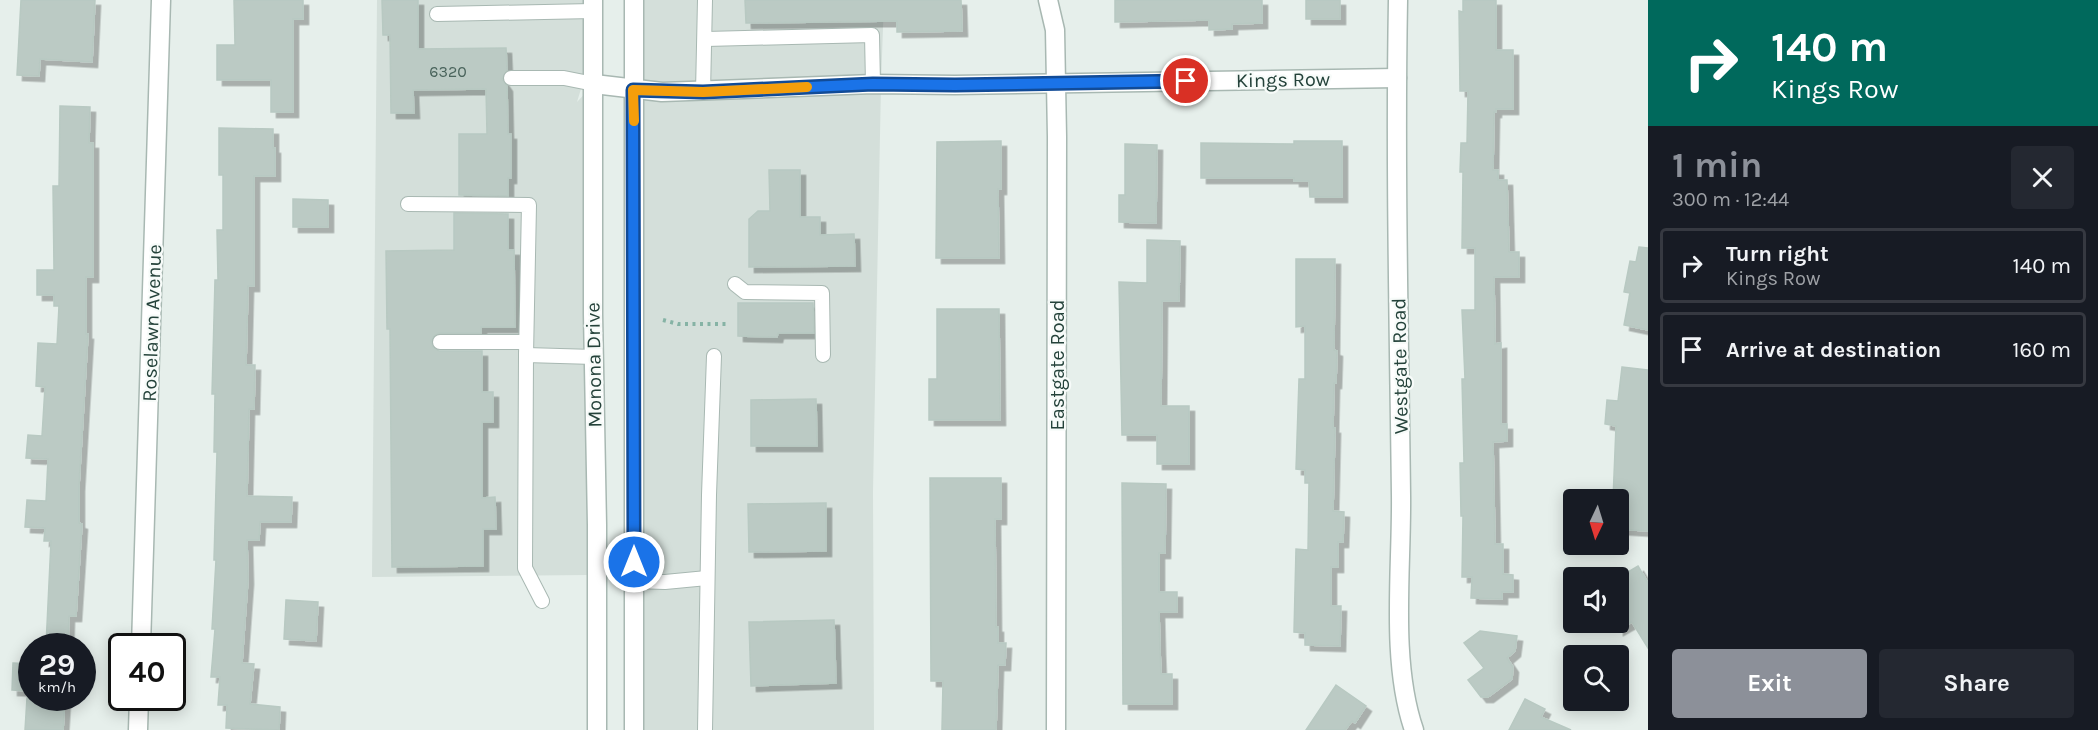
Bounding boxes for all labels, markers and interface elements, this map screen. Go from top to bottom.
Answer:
text: 140 m [1771,22,1888,72]
icon: right [1672,24,1750,102]
pin [1160,55,1211,106]
house number: 6320 [429,62,467,81]
icon: arrive [1169,64,1202,97]
street label: Kings Row [1236,68,1331,92]
text: Kings Row [1771,73,1898,105]
text: 1 min [1672,144,1762,186]
button: close [2011,146,2074,209]
text: 300 m · 12:44 [1672,188,1789,211]
text: Turn right [1726,241,1829,267]
street label: Roselawn Avenue [138,244,166,402]
icon: right [1675,249,1708,282]
text: 140 m [2013,253,2071,279]
text: Kings Row [1726,267,1820,290]
street label: Westgate Road [1387,298,1413,434]
street label: Eastgate Road [1046,299,1069,431]
street label: Monona Drive [581,302,607,428]
icon: arrive [1675,333,1708,366]
text: Arrive at destination [1726,337,1941,363]
text: 160 m [2012,337,2071,363]
north arrow [1563,489,1629,555]
map controls [1563,489,1629,711]
position arrow [602,530,666,594]
button: sound [1563,567,1629,633]
speed limit sign: 40 [108,633,186,711]
button: search [1563,645,1629,711]
text: 29 [39,647,75,683]
button: Exit [1672,649,1867,718]
button: Share [1879,649,2074,718]
text: km/h [38,678,76,696]

